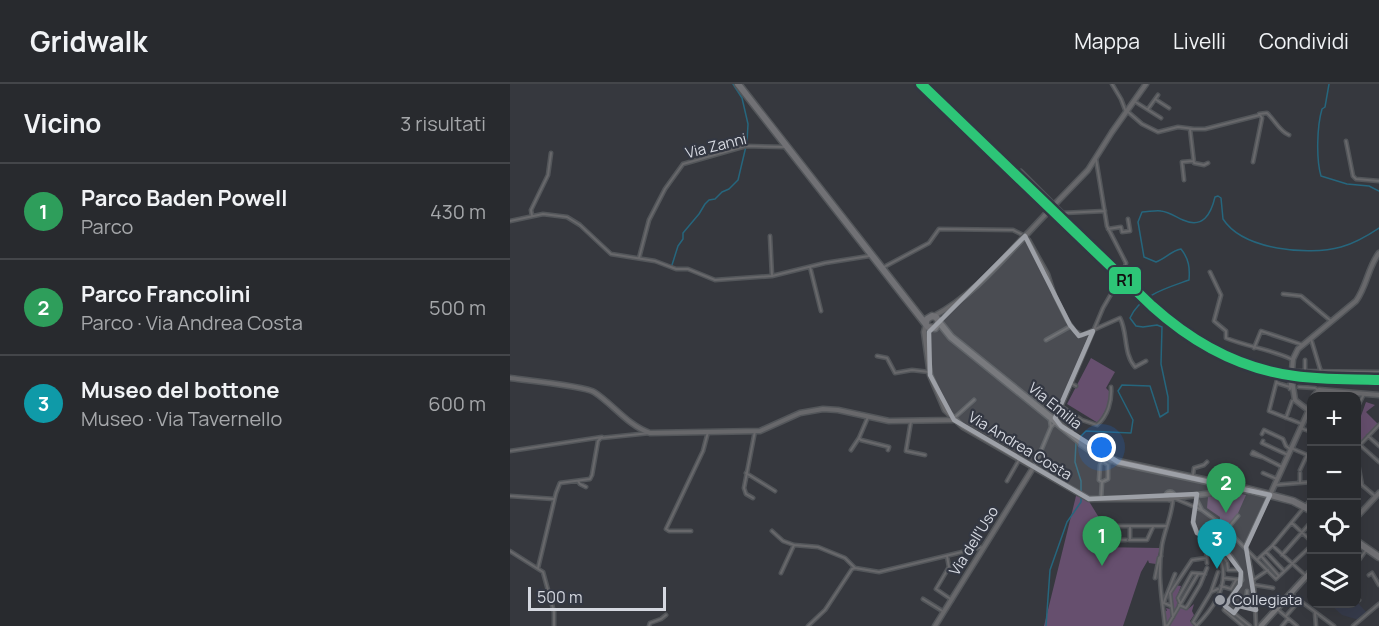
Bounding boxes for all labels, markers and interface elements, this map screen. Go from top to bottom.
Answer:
text: Gridwalk [30,22,147,60]
text: Mappa [1074,27,1140,55]
text: Livelli [1173,27,1226,55]
text: Condividi [1259,27,1349,55]
text: Vicino [24,105,101,141]
text: 3 risultati [400,110,486,137]
street label: Via Zanni [683,128,749,163]
text: Parco Baden Powell [81,183,287,213]
text: 1 [39,198,48,225]
text: 430 m [430,198,486,225]
text: Parco [81,213,133,240]
line badge: R1 [1108,266,1142,295]
text: R1 [1116,269,1134,291]
text: Parco Francolini [81,279,251,309]
text: 2 [38,294,49,321]
text: 500 m [429,294,486,321]
text: Parco · Via Andrea Costa [81,309,303,336]
text: Museo del bottone [81,375,279,405]
street label: Via Emilia [1024,377,1087,434]
text: 3 [38,390,49,417]
text: 600 m [428,390,486,417]
map controls [1307,392,1361,608]
button: + [1307,392,1361,446]
text: Museo · Via Tavernello [81,405,282,432]
street label: Via Andrea Costa [964,406,1076,485]
your location [1087,433,1116,462]
button: − [1307,446,1361,500]
pin: 2 [1206,464,1246,513]
button: locate [1307,500,1361,554]
street label: Via dell'Uso [944,502,1003,579]
pin: 1 [1082,516,1122,566]
pin: 3 [1198,520,1236,569]
button: layers [1307,554,1361,608]
scale bar [528,584,666,612]
text: 500 m [537,586,583,608]
place label: Collegiata [1232,589,1302,610]
marker: Collegiata [1213,593,1227,607]

